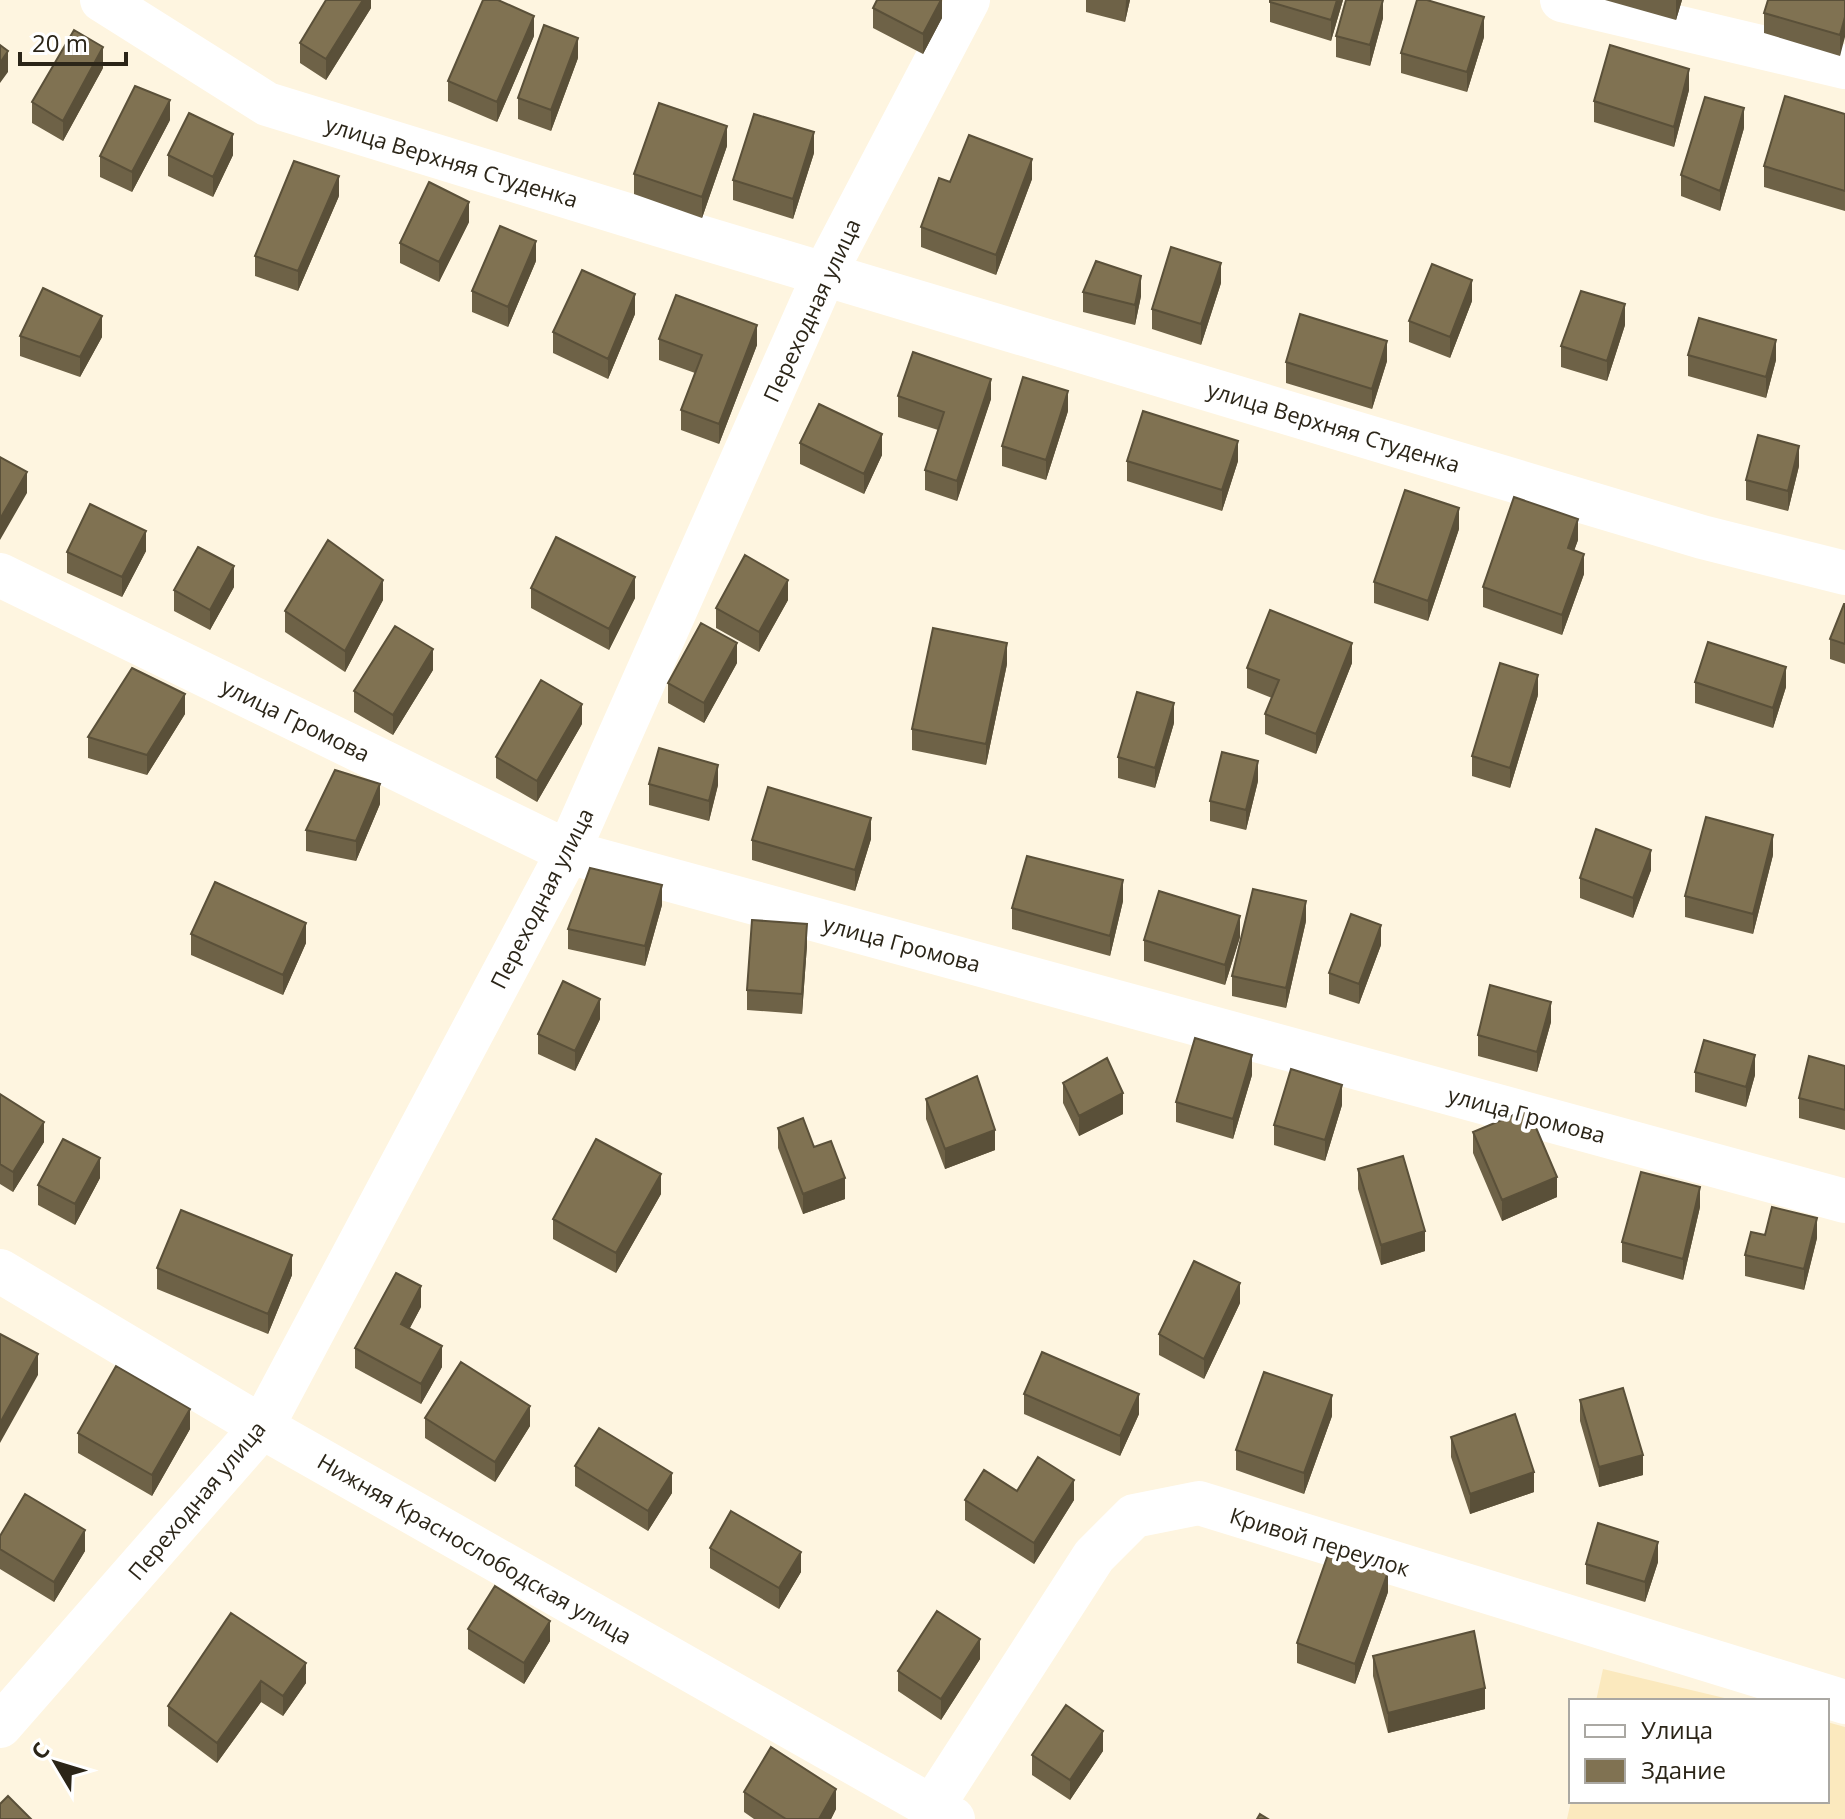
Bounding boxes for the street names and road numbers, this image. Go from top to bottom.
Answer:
street label: улица Верхняя Студенка [322,108,582,214]
street label: Переходная улица [755,213,867,407]
street label: улица Верхняя Cтуденка [1204,373,1464,479]
street label: улица Громова [217,670,375,768]
street label: Переходная улица [482,802,600,994]
street label: улица Громова [820,908,984,978]
street label: улица Громова [1445,1079,1609,1149]
street label: Переходная улица [120,1414,272,1586]
street label: Нижняя Краснослободская улица [312,1445,638,1651]
street label: Кривой переулок [1226,1499,1414,1583]

